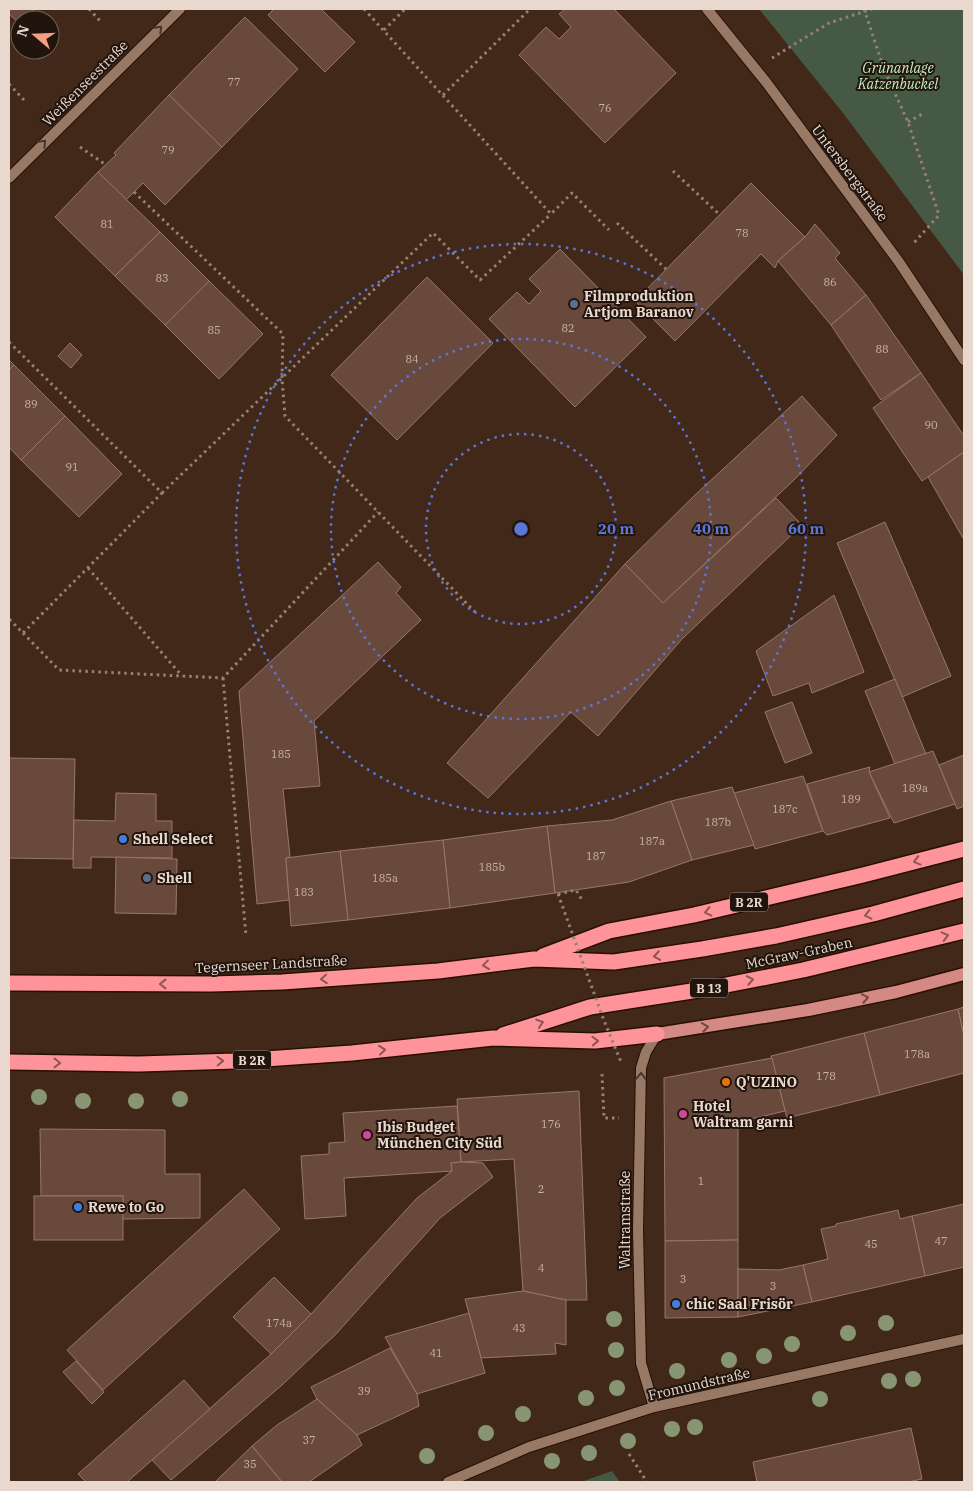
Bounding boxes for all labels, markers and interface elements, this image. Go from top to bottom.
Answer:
north arrow [10,10,60,60]
text: N [12,23,33,39]
one-way arrow [153,26,162,35]
street label: Weißenseestraße [38,36,132,130]
park label: Grünanlage Katzenbuckel [857,59,939,93]
house number: 77 [227,75,241,89]
house number: 76 [598,101,612,115]
street label: Untersbergstraße [808,121,892,225]
one-way arrow [38,140,47,149]
house number: 79 [161,143,175,157]
house number: 81 [100,217,114,231]
house number: 78 [735,226,749,240]
house number: 83 [155,271,169,285]
house number: 86 [823,275,837,289]
place label: Filmproduktion Artjom Baranov [584,287,694,321]
marker: Filmproduktion Artjom Baranov [568,298,580,310]
house number: 82 [561,321,575,335]
house number: 85 [207,323,221,337]
house number: 88 [875,342,889,356]
house number: 84 [405,352,419,366]
house number: 89 [24,397,38,411]
house number: 90 [924,418,938,432]
house number: 91 [65,460,79,474]
text: 20 m [598,519,634,538]
text: 40 m [693,519,729,538]
text: 60 m [788,519,824,538]
centre of rings [512,520,530,538]
house number: 185 [271,747,291,761]
house number: 189a [902,781,928,795]
house number: 189 [841,792,861,806]
house number: 187c [772,802,798,816]
house number: 187b [705,815,732,829]
place label: Shell Select [133,830,213,848]
marker: Shell Select [117,833,129,845]
house number: 187a [639,834,665,848]
house number: 187 [586,849,606,863]
one-way arrow [913,855,922,866]
house number: 185b [479,860,506,874]
place label: Shell [157,869,192,887]
house number: 185a [372,871,398,885]
marker: Shell [141,872,153,884]
house number: 183 [294,885,314,899]
road number: B 2R [730,892,768,912]
one-way arrow [704,906,713,917]
one-way arrow [863,909,872,920]
one-way arrow [940,932,948,942]
street label: McGraw-Graben [744,933,854,973]
one-way arrow [652,950,660,961]
street label: Tegernseer Landstraße [194,951,348,977]
one-way arrow [482,959,490,970]
one-way arrow [320,973,328,984]
one-way arrow [746,976,754,986]
road number: B 13 [690,978,728,998]
one-way arrow [158,979,166,989]
one-way arrow [861,994,869,1004]
one-way arrow [535,1019,543,1029]
one-way arrow [701,1022,709,1032]
one-way arrow [591,1036,599,1046]
one-way arrow [378,1045,386,1056]
house number: 178a [904,1047,930,1061]
road number: B 2R [233,1050,271,1070]
one-way arrow [216,1056,224,1067]
one-way arrow [54,1058,62,1068]
house number: 178 [816,1069,836,1083]
one-way arrow [636,1072,646,1080]
place label: Q'UZINO [736,1073,797,1091]
marker: Q'UZINO [720,1076,732,1088]
place label: Hotel Waltram garni [693,1097,793,1131]
marker: Hotel Waltram garni [677,1108,689,1120]
house number: 176 [541,1117,561,1131]
place label: Ibis Budget München City Süd [377,1118,502,1152]
marker: Ibis Budget München City Süd [361,1129,373,1141]
street label: Waltramstraße [616,1171,634,1269]
house number: 1 [698,1174,704,1188]
house number: 2 [538,1182,544,1196]
place label: Rewe to Go [88,1198,164,1216]
marker: Rewe to Go [72,1201,84,1213]
house number: 47 [934,1234,948,1248]
house number: 45 [864,1237,878,1251]
house number: 4 [538,1261,545,1275]
house number: 3 [680,1272,686,1286]
house number: 3 [770,1279,776,1293]
place label: chic Saal Frisör [686,1295,793,1313]
marker: chic Saal Frisör [670,1298,682,1310]
house number: 174a [266,1316,292,1330]
house number: 43 [512,1321,526,1335]
house number: 41 [429,1346,443,1360]
street label: Fromundstraße [646,1364,752,1404]
house number: 39 [357,1384,371,1398]
house number: 37 [302,1433,316,1447]
house number: 35 [243,1457,257,1471]

